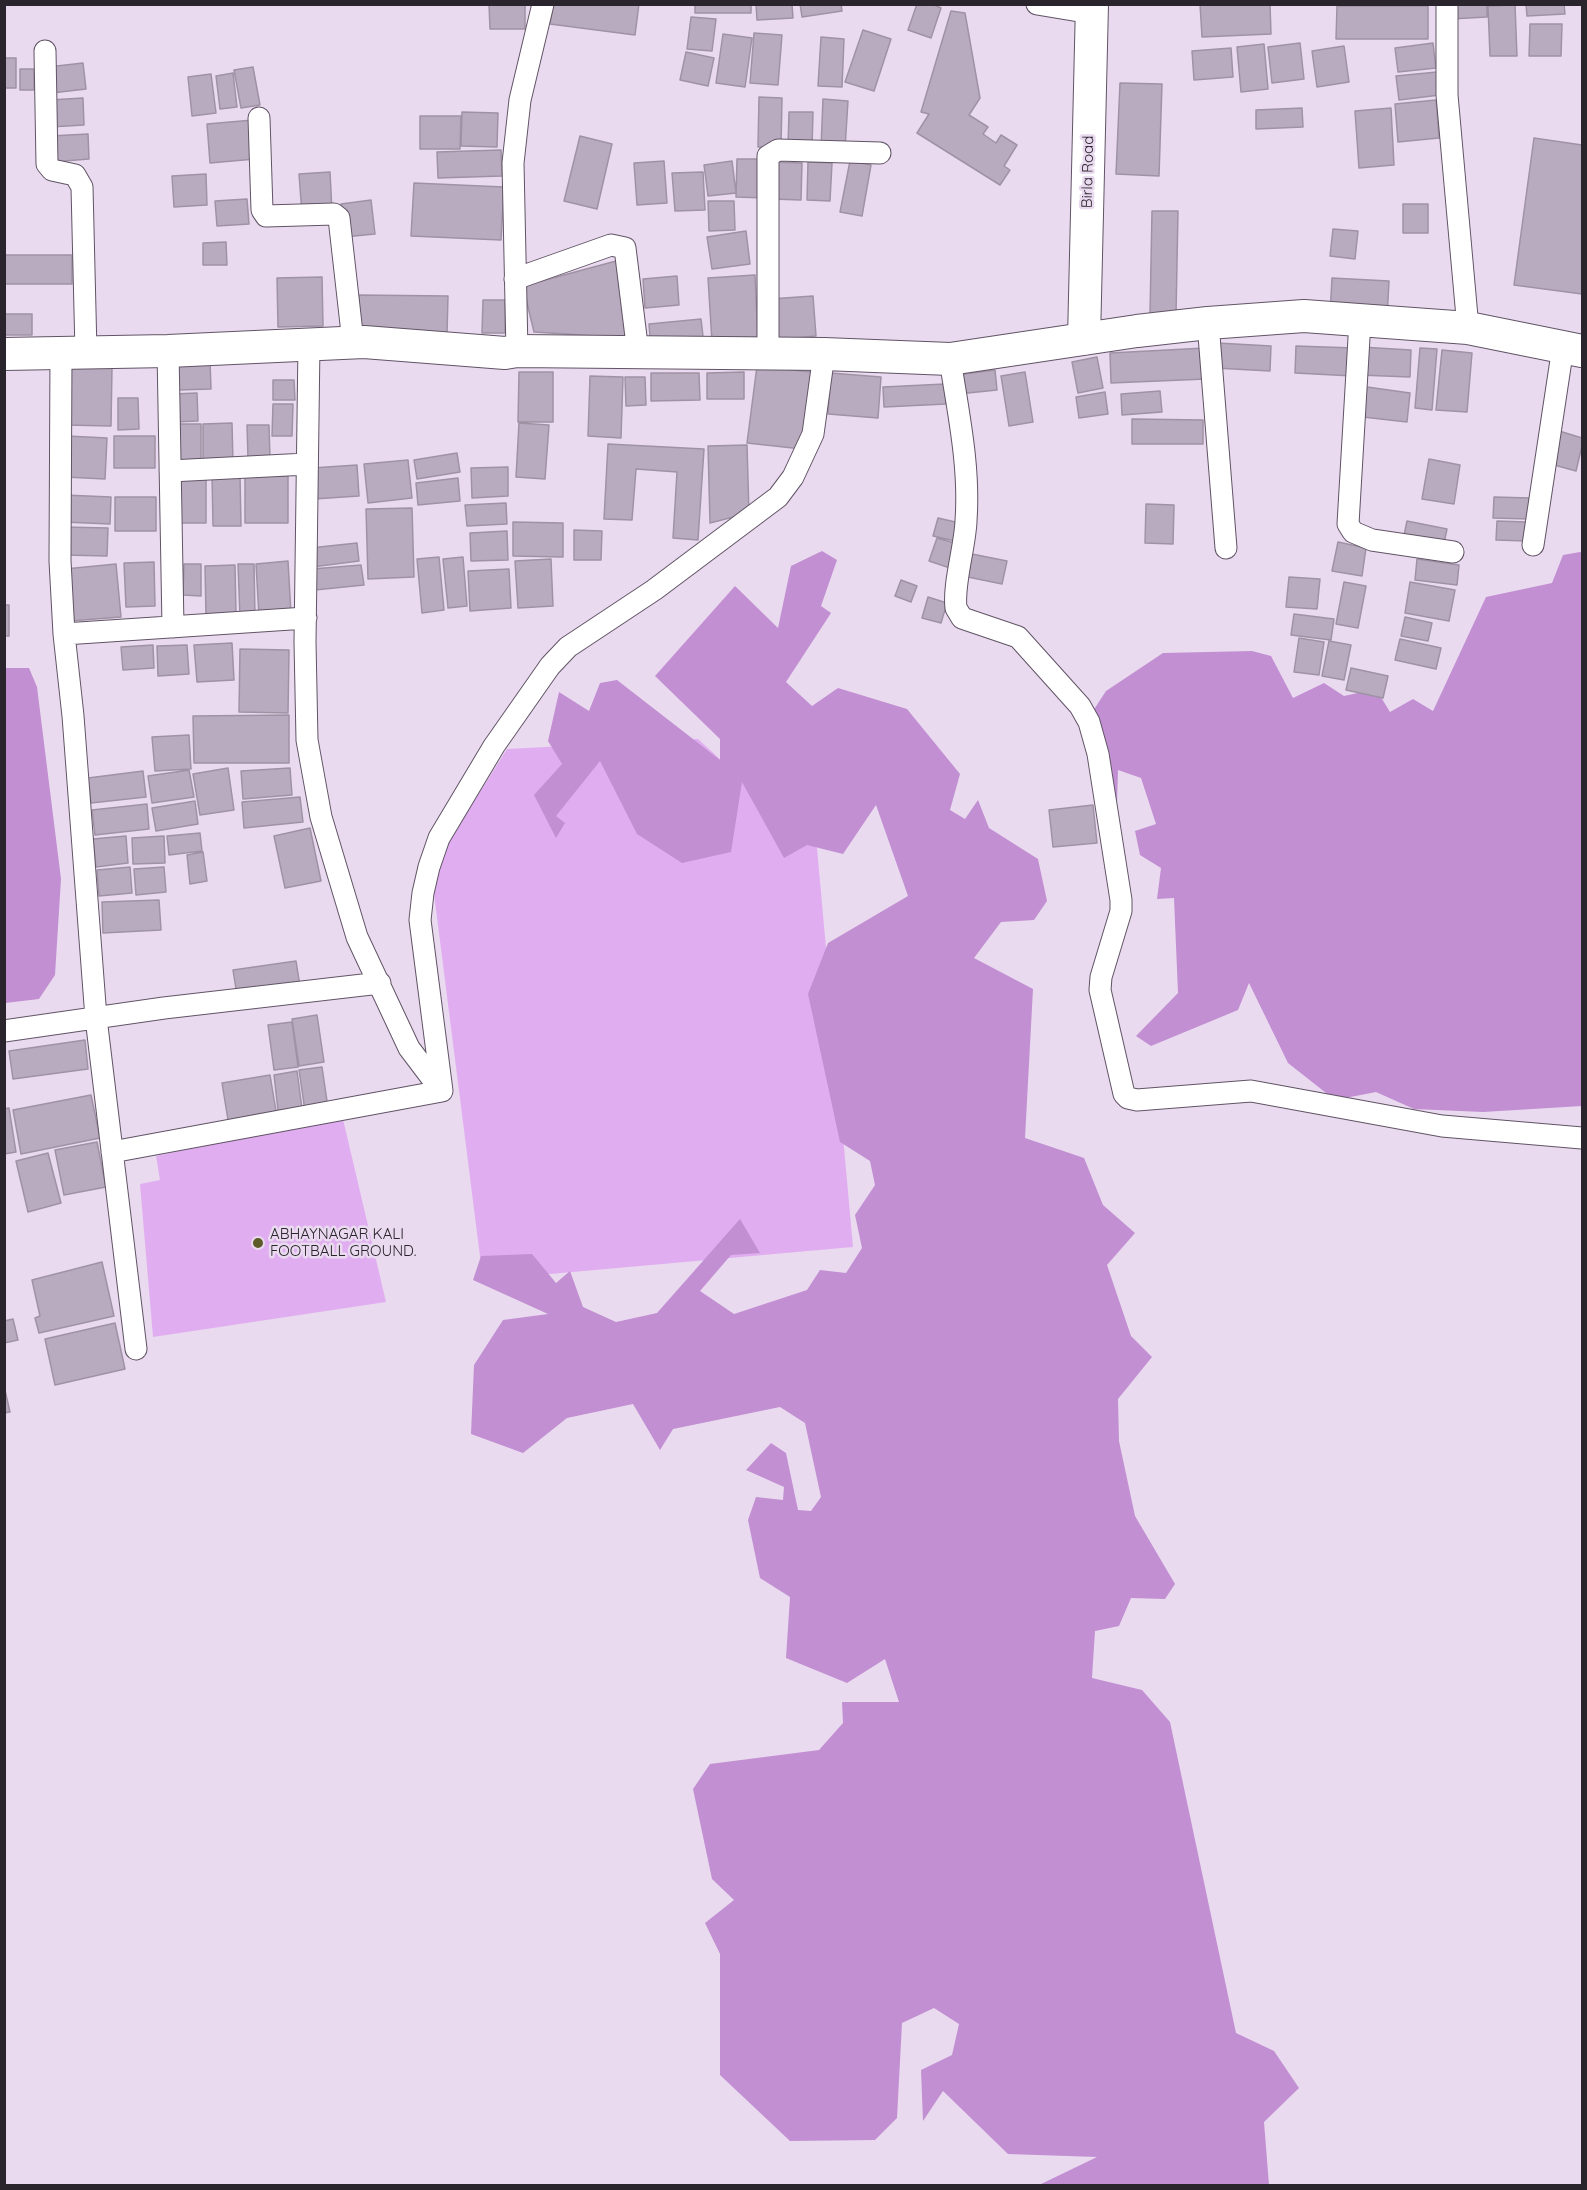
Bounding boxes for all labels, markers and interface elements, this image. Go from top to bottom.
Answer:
street label: Birla Road [1078,136,1098,208]
place label: ABHAYNAGAR KALI FOOTBALL GROUND. [270,1225,417,1260]
marker: ABHAYNAGAR KALI FOOTBALL GROUND. [251,1236,265,1250]

